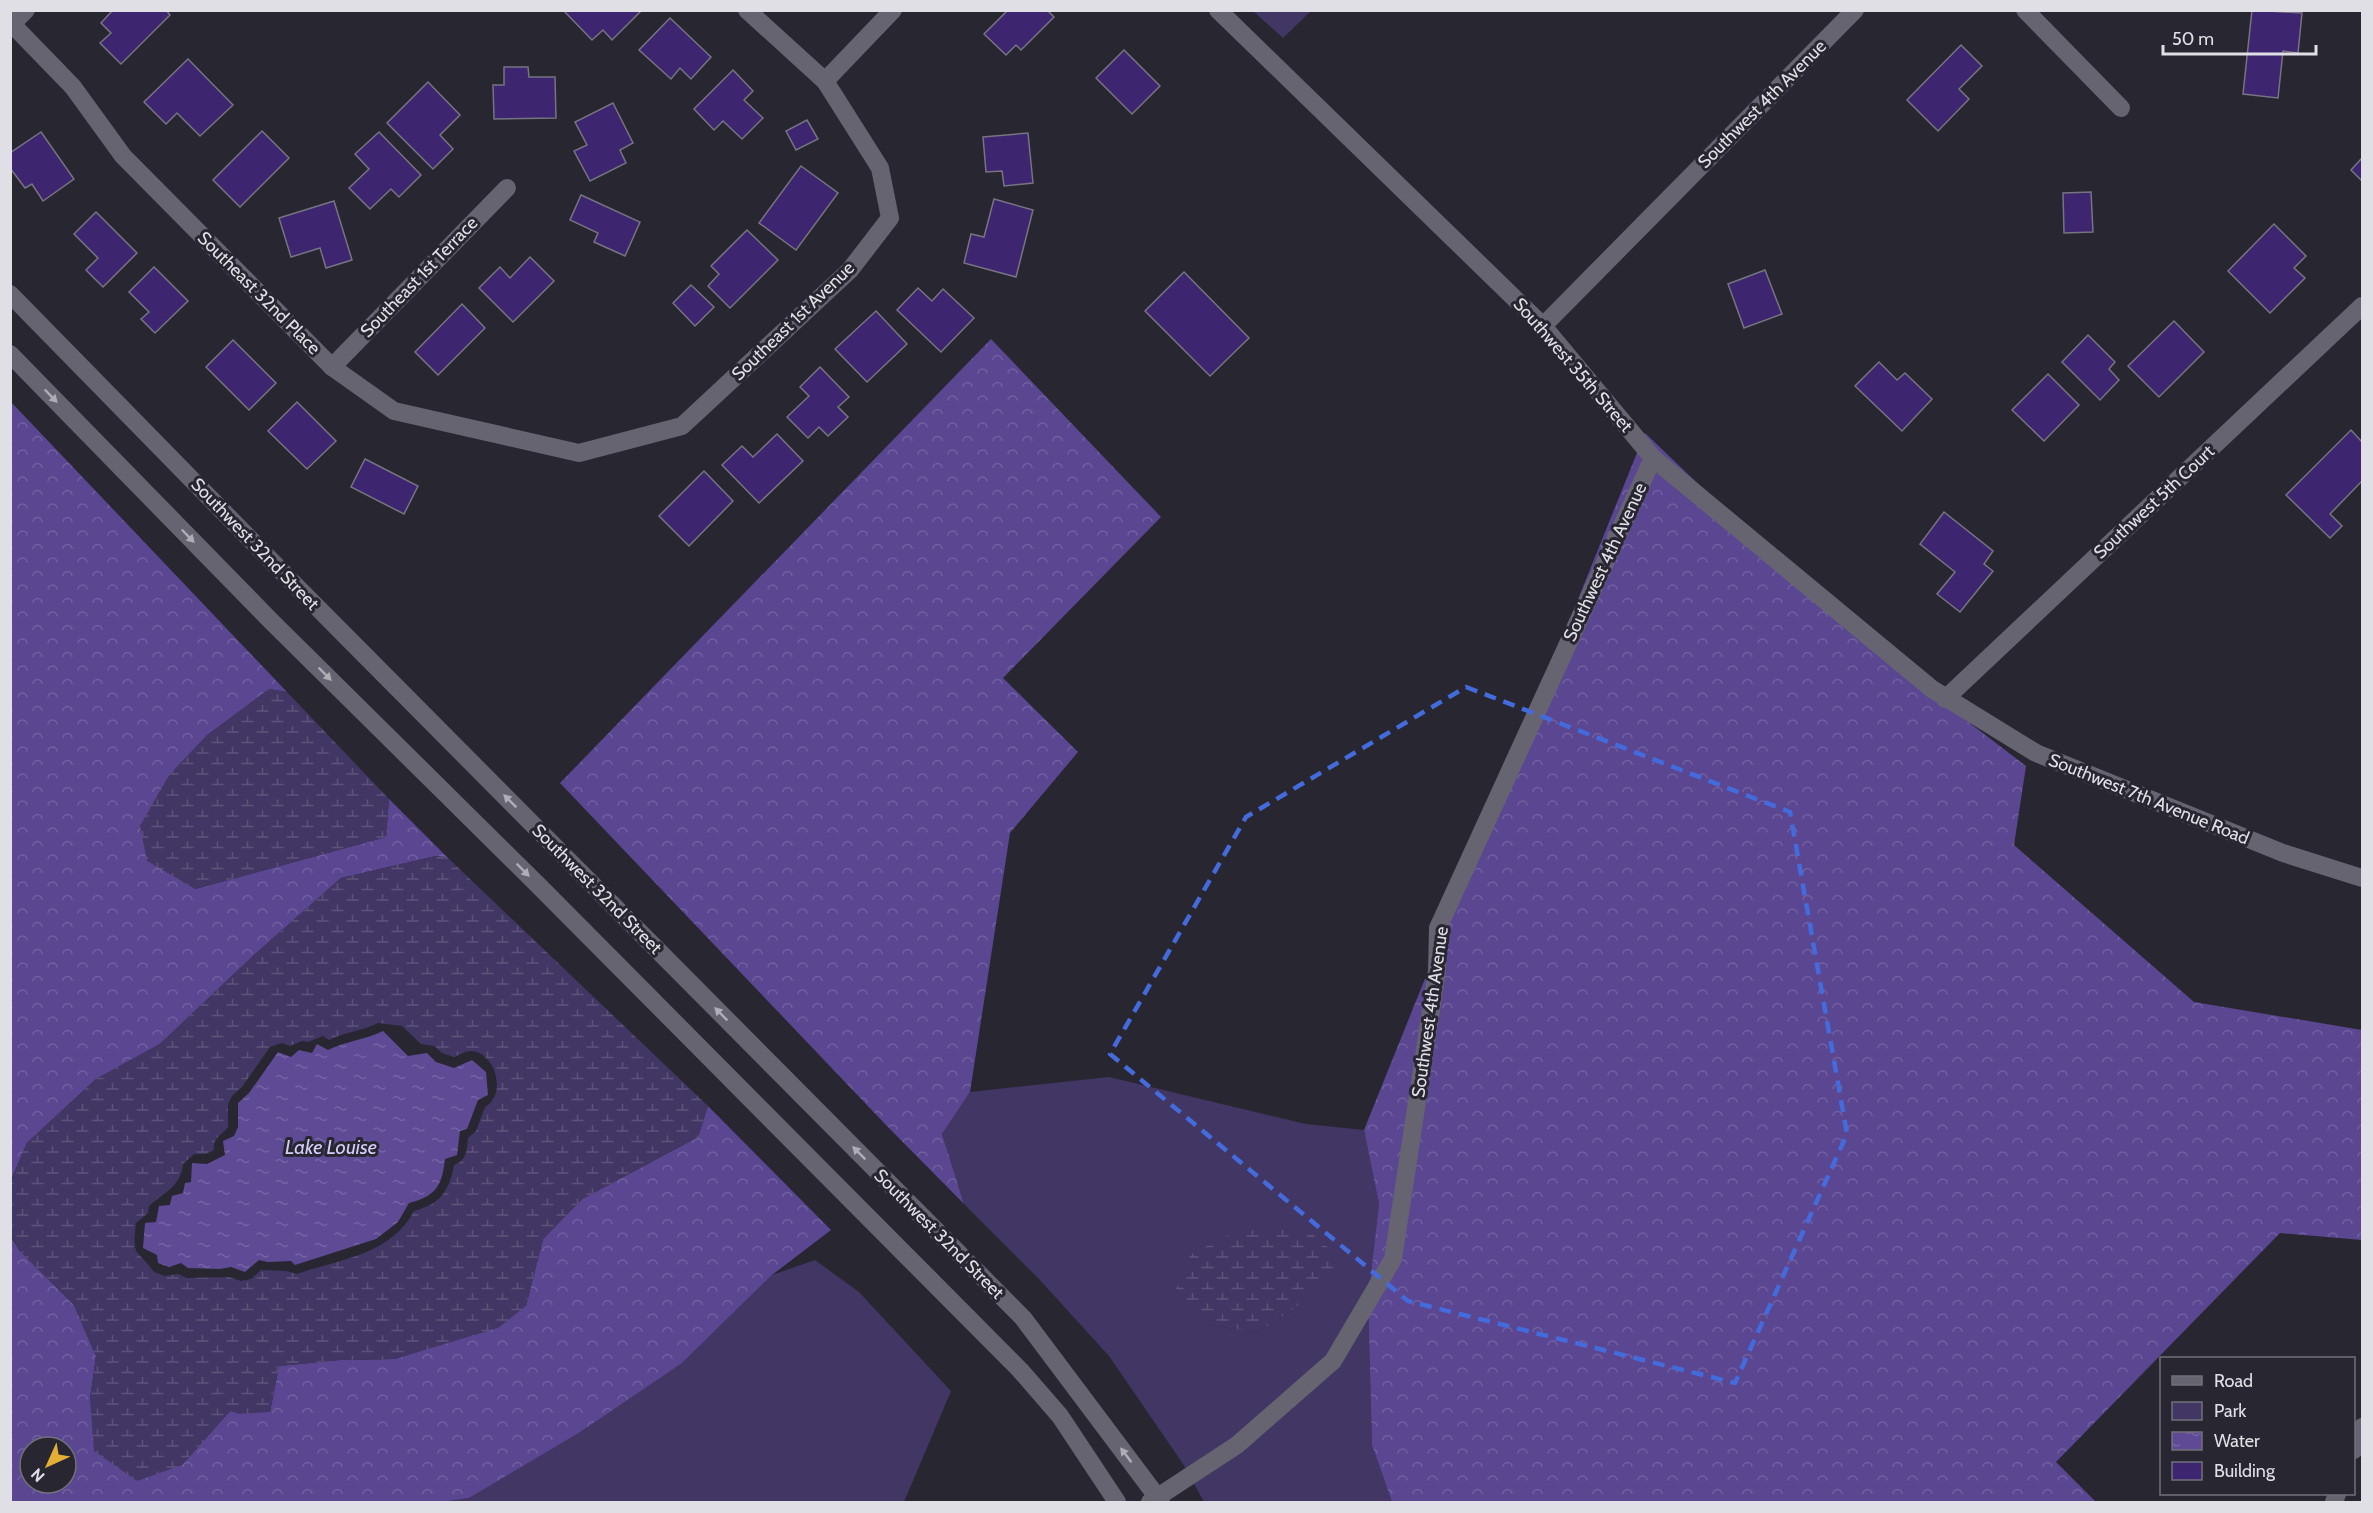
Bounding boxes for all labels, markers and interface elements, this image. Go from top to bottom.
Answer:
scale bar [2163,18,2316,56]
text: 50 m [2172,28,2214,50]
street label: Southwest 4th Avenue [1693,35,1831,173]
street label: Southeast 1st Terrace [356,212,482,342]
street label: Southeast 32nd Place [193,227,325,359]
street label: Southeast 1st Avenue [727,257,859,385]
street label: Southwest 35th Street [1509,293,1637,437]
one-way arrow [44,389,58,403]
street label: Southwest 5th Court [2089,440,2219,564]
street label: Southwest 32nd Street [186,473,324,615]
street label: Southwest 4th Avenue [1559,479,1651,645]
one-way arrow [180,528,194,542]
one-way arrow [317,667,331,681]
street label: Southwest 7th Avenue Road [2045,749,2253,849]
one-way arrow [503,795,517,809]
street label: Southwest 32nd Street [527,819,667,959]
one-way arrow [516,863,530,877]
street label: Southwest 4th Avenue [1407,925,1453,1099]
one-way arrow [715,1008,729,1022]
water label: Lake Louise [285,1135,377,1159]
one-way arrow [852,1146,866,1160]
street label: Southwest 32nd Street [869,1164,1009,1304]
legend [2160,1357,2355,1495]
text: Road [2214,1370,2253,1392]
text: Park [2214,1400,2247,1422]
text: Water [2214,1430,2260,1452]
north arrow [18,1435,78,1495]
one-way arrow [1120,1448,1132,1464]
text: Building [2214,1460,2276,1482]
text: N [27,1465,48,1486]

